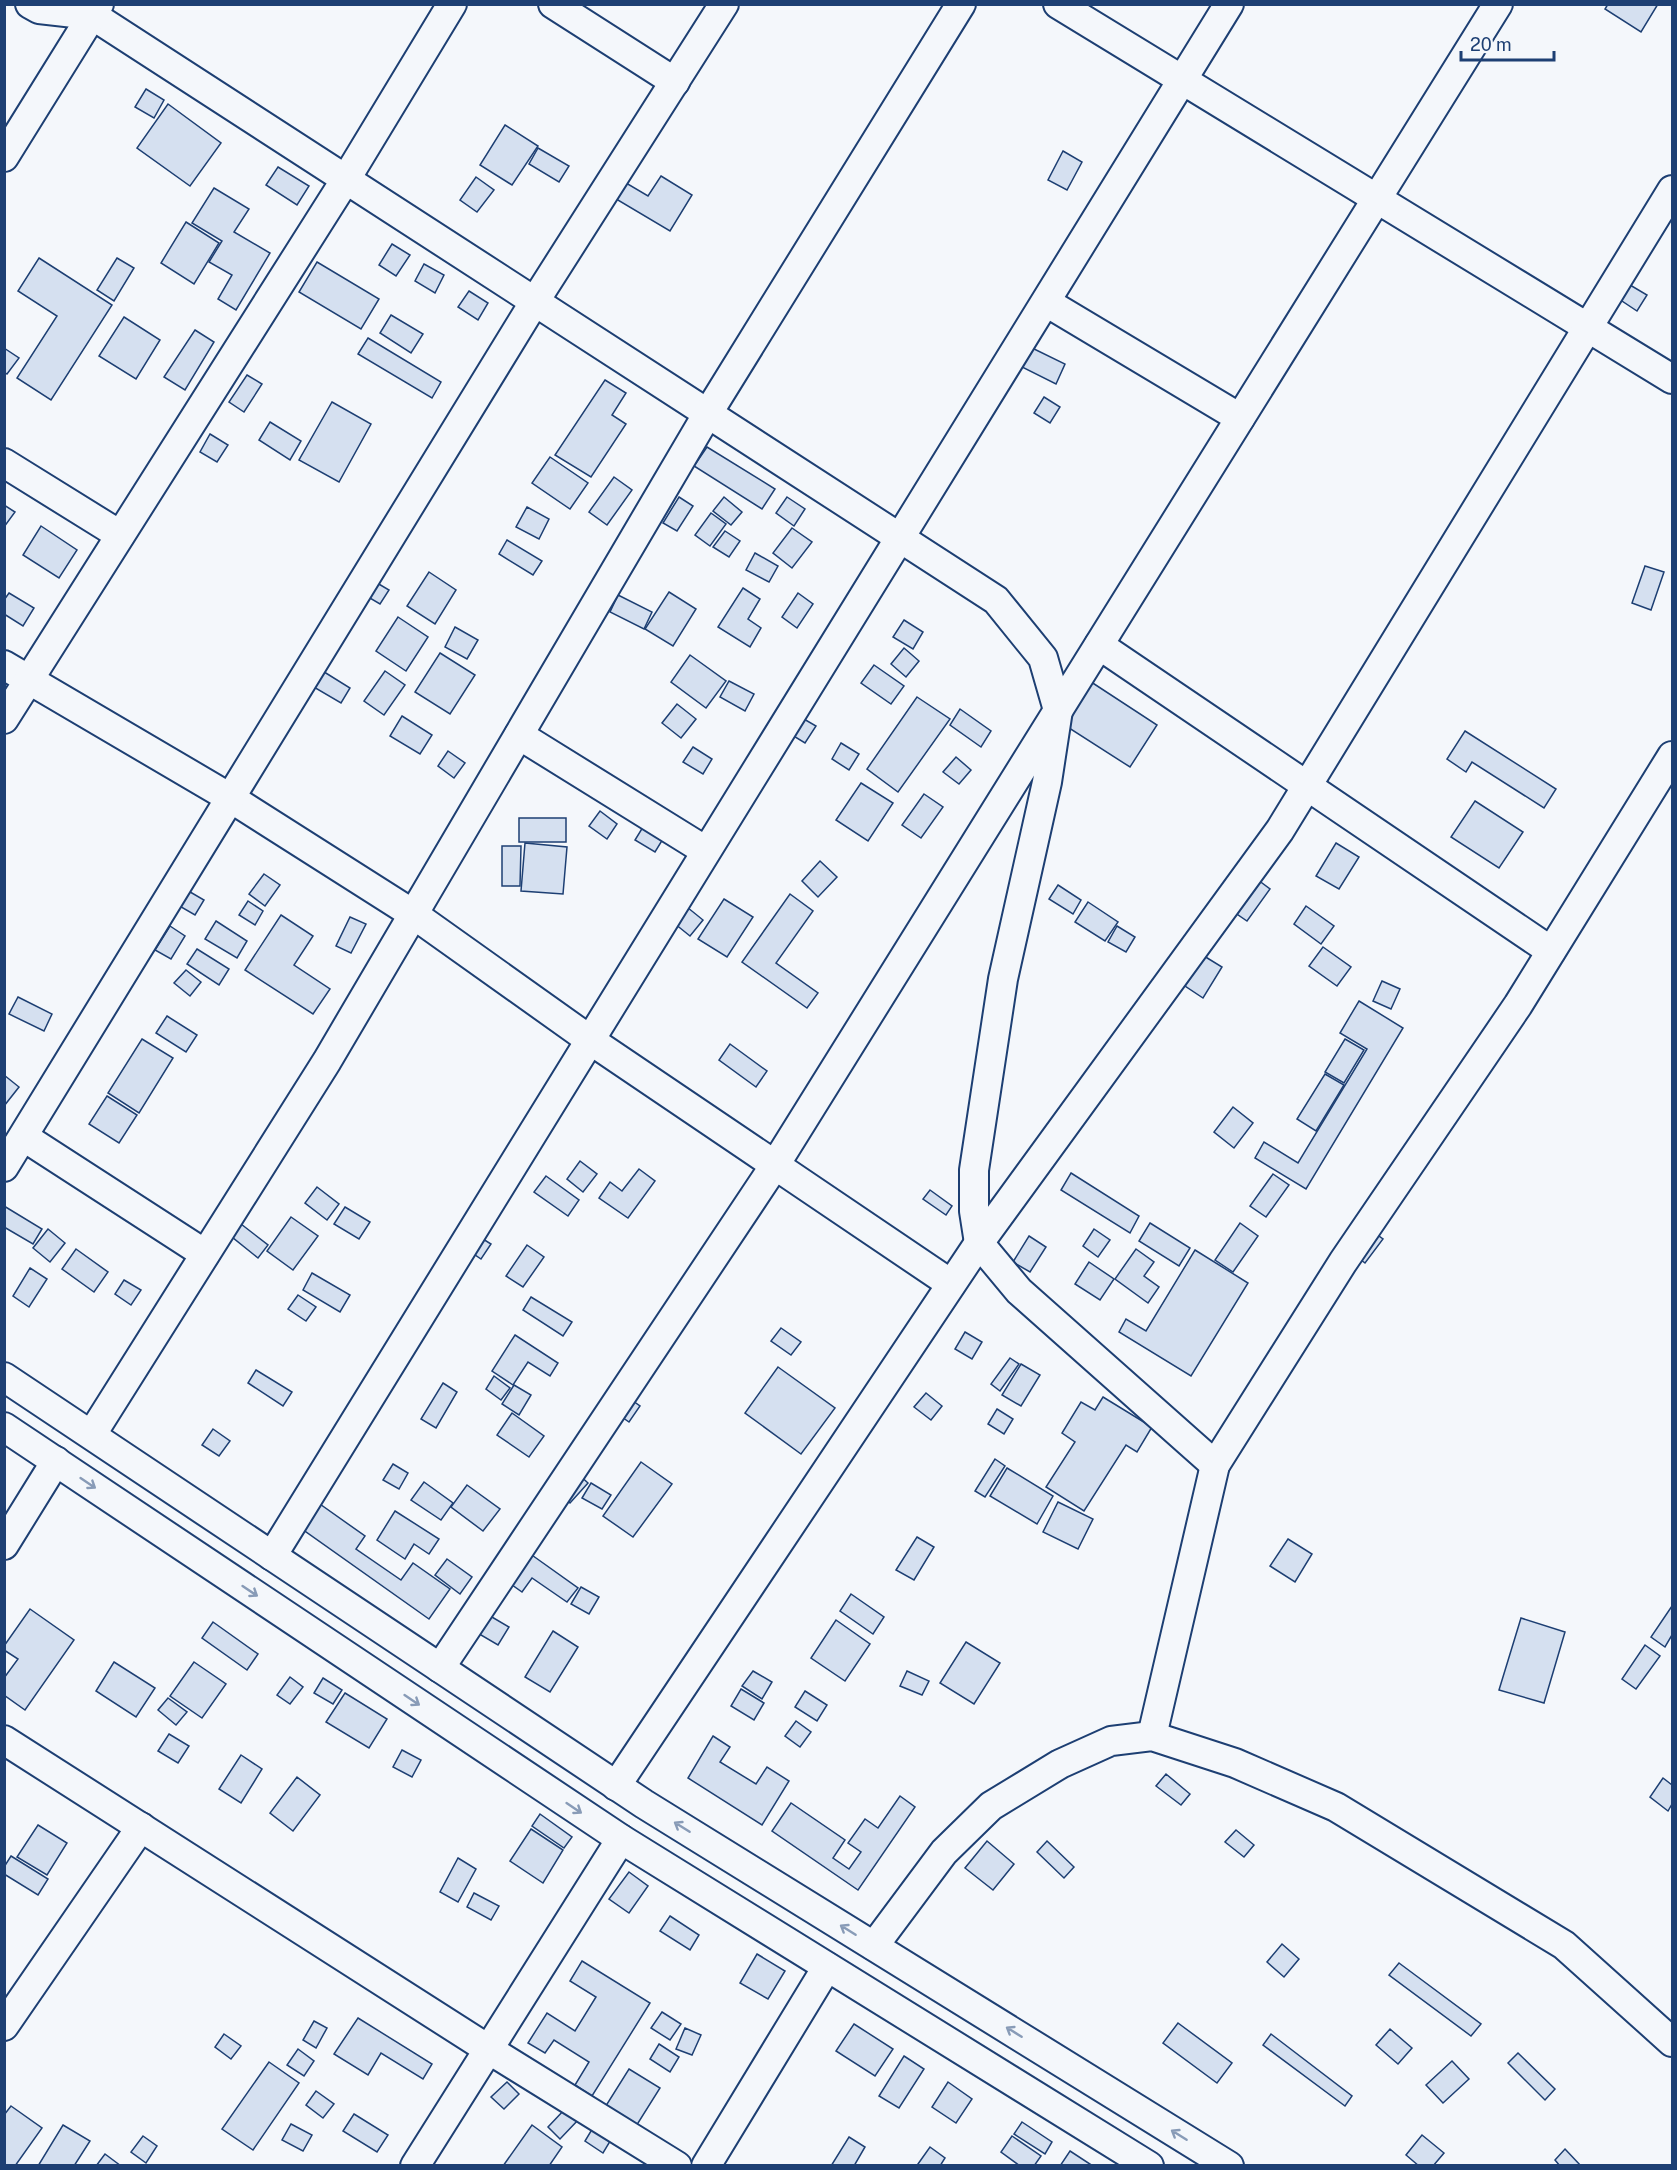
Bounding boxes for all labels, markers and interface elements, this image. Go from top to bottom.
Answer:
scale bar [1461,24,1554,62]
text: 20 m [1470,34,1512,55]
one-way arrow [79,1477,96,1489]
one-way arrow [242,1585,258,1597]
one-way arrow [404,1693,421,1706]
one-way arrow [566,1802,582,1814]
one-way arrow [674,1821,691,1833]
one-way arrow [840,1923,857,1935]
one-way arrow [1005,2026,1022,2039]
one-way arrow [1171,2128,1188,2141]

